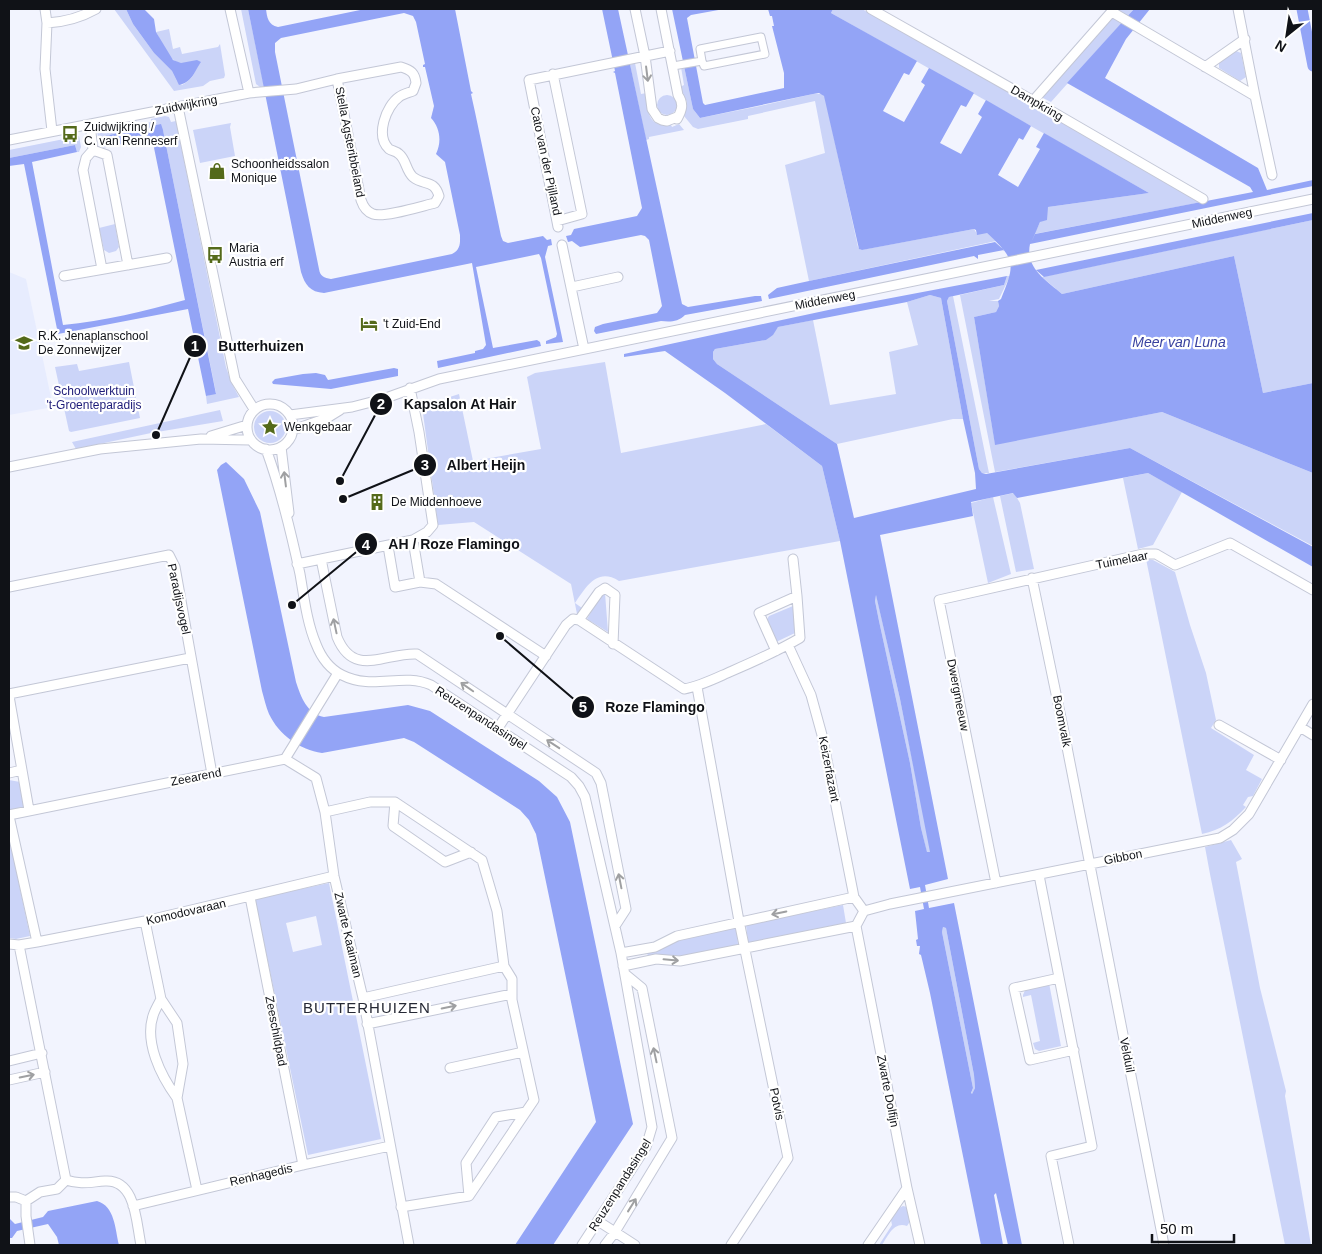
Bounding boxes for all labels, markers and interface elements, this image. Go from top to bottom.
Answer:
north arrow [1262,10,1312,60]
text: N [1272,37,1289,56]
one-way arrow [642,66,652,82]
street label: Dampkring [1008,82,1066,124]
street label: Stella Agsteribbeland [332,85,368,199]
street label: Zuidwijkring [154,92,218,118]
street label: Cato van der Pijlland [528,105,564,217]
place label: Zuidwijkring / C. van Renneserf [84,120,178,148]
bus stop icon: Zuidwijkring / C. van Renneserf [60,124,80,144]
place label: Schoonheidssalon Monique [231,157,329,185]
shop icon: Schoonheidssalon Monique [207,161,227,181]
street label: Middenweg [1191,205,1253,231]
place label: Maria Austria erf [229,241,284,269]
bus stop icon: Maria Austria erf [205,245,225,265]
street label: Middenweg [794,287,856,313]
hotel icon: 't Zuid-End [359,314,379,334]
place label: 't Zuid-End [383,317,441,331]
place label: R.K. Jenaplanschool De Zonnewijzer [38,329,148,357]
callout: Butterhuizen [183,331,313,360]
school or university icon: R.K. Jenaplanschool De Zonnewijzer [14,333,34,353]
water label: Meer van Luna [1132,334,1226,350]
text: 1 [191,337,199,354]
text: Butterhuizen [218,338,304,354]
park label: Schoolwerktuin 't-Groenteparadijs [46,384,142,412]
callout: Kapsalon At Hair [369,389,526,418]
text: 2 [377,395,385,412]
text: Kapsalon At Hair [404,396,517,412]
place icon: Wenkgebaar [260,417,280,437]
place label: Wenkgebaar [284,420,352,434]
callout: Albert Heijn [412,450,536,479]
text: 3 [421,456,429,473]
text: Albert Heijn [447,457,525,473]
one-way arrow [280,472,290,488]
building icon: De Middenhoeve [367,492,387,512]
place label: De Middenhoeve [391,495,482,509]
callout: AH / Roze Flamingo [353,530,530,559]
text: 4 [362,536,371,553]
text: AH / Roze Flamingo [388,536,520,552]
street label: Tuimelaar [1095,548,1149,572]
street label: Paradijsvogel [165,562,193,636]
one-way arrow [330,619,339,635]
street label: Dwergmeeuw [944,658,972,733]
one-way arrow [460,682,474,692]
street label: Reuzenpandasingel [433,683,529,753]
callout: Roze Flamingo [571,692,715,721]
street label: Boomvalk [1050,694,1074,749]
text: 5 [579,698,587,715]
text: Roze Flamingo [605,699,705,715]
street label: Keizerfazant [816,735,842,804]
one-way arrow [546,739,560,749]
street label: Zeearend [169,765,223,789]
street label: Gibbon [1103,846,1143,868]
one-way arrow [615,873,624,889]
street label: Zwarte Kaaiman [331,891,365,979]
street label: Komodovaraan [145,896,227,928]
one-way arrow [771,909,787,918]
one-way arrow [663,955,679,965]
street label: Zeeschildpad [262,995,290,1067]
district label: BUTTERHUIZEN [303,999,431,1016]
one-way arrow [441,1002,457,1011]
street label: Velduil [1117,1036,1137,1074]
one-way arrow [650,1047,659,1063]
street label: Zwarte Dolfijn [874,1054,902,1128]
one-way arrow [18,1071,34,1080]
street label: Potvis [767,1087,787,1121]
street label: Reuzenpandasingel [586,1136,654,1234]
street label: Renhagedis [228,1161,294,1189]
one-way arrow [628,1198,638,1212]
scale bar [1152,1212,1234,1244]
text: 50 m [1160,1220,1193,1237]

